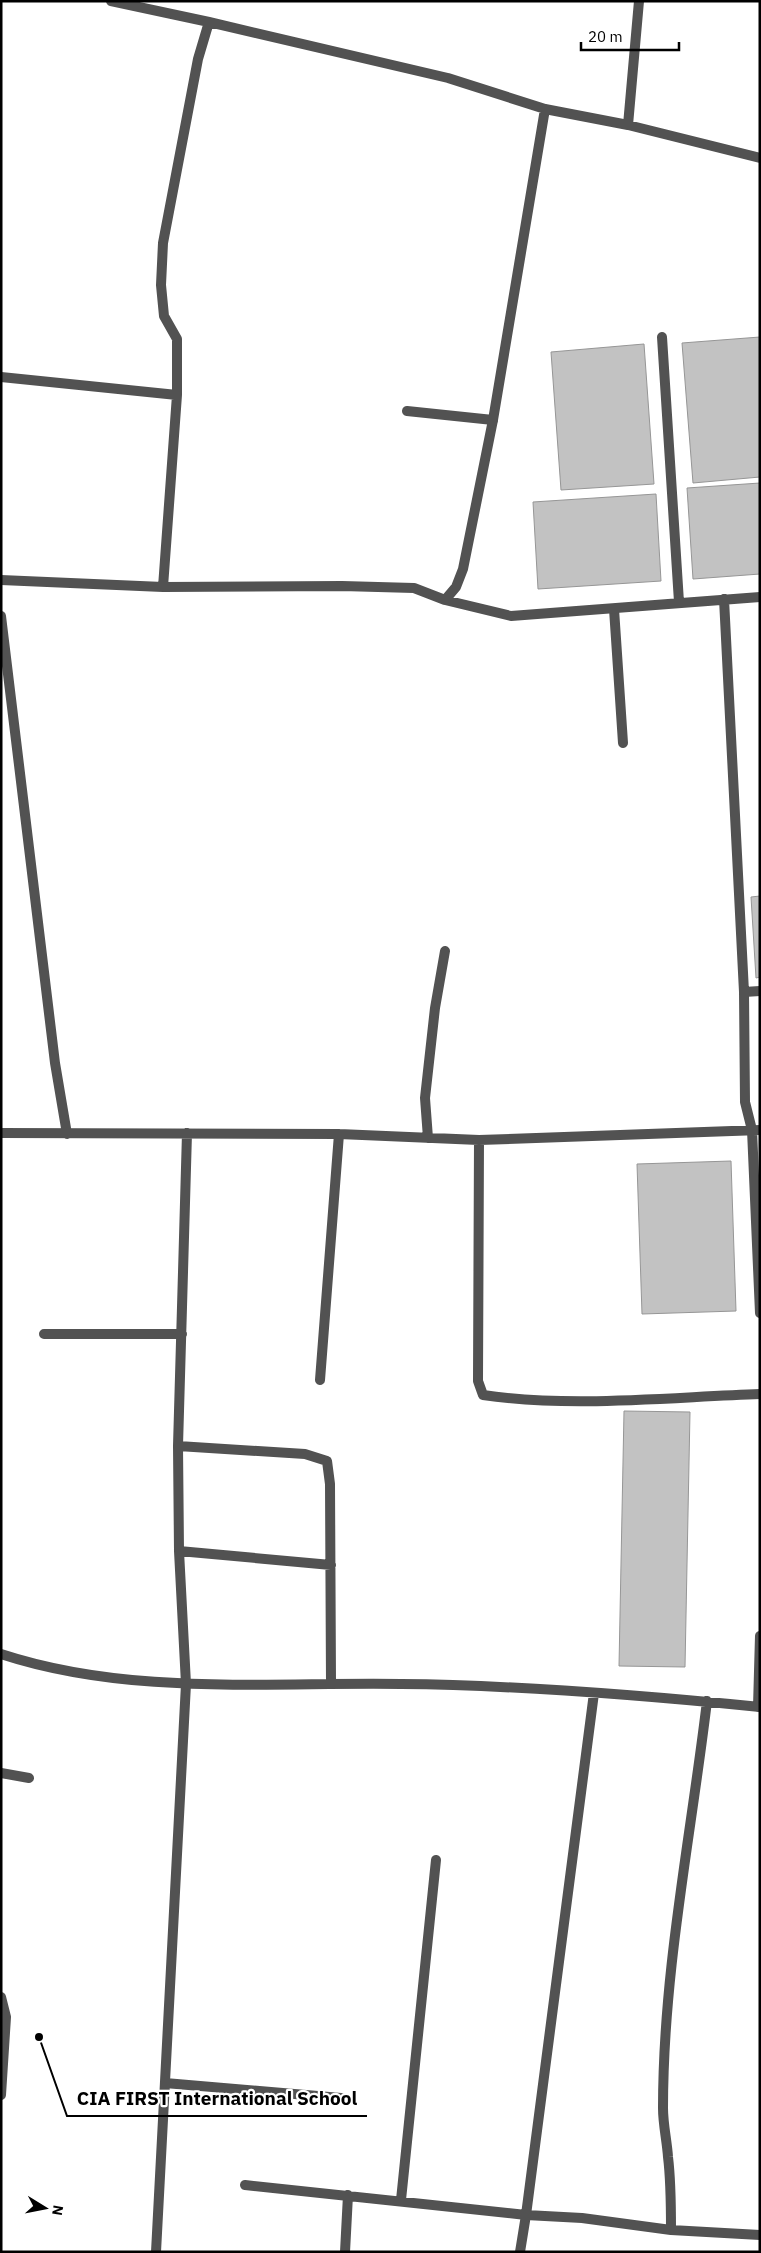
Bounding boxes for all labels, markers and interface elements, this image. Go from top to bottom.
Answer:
scale bar [581,20,678,52]
text: 20 m [588,27,623,46]
callout: CIA FIRST International School [67,2082,367,2116]
text: CIA FIRST International School [77,2086,357,2110]
north arrow [20,2183,70,2233]
text: N [48,2204,68,2217]

